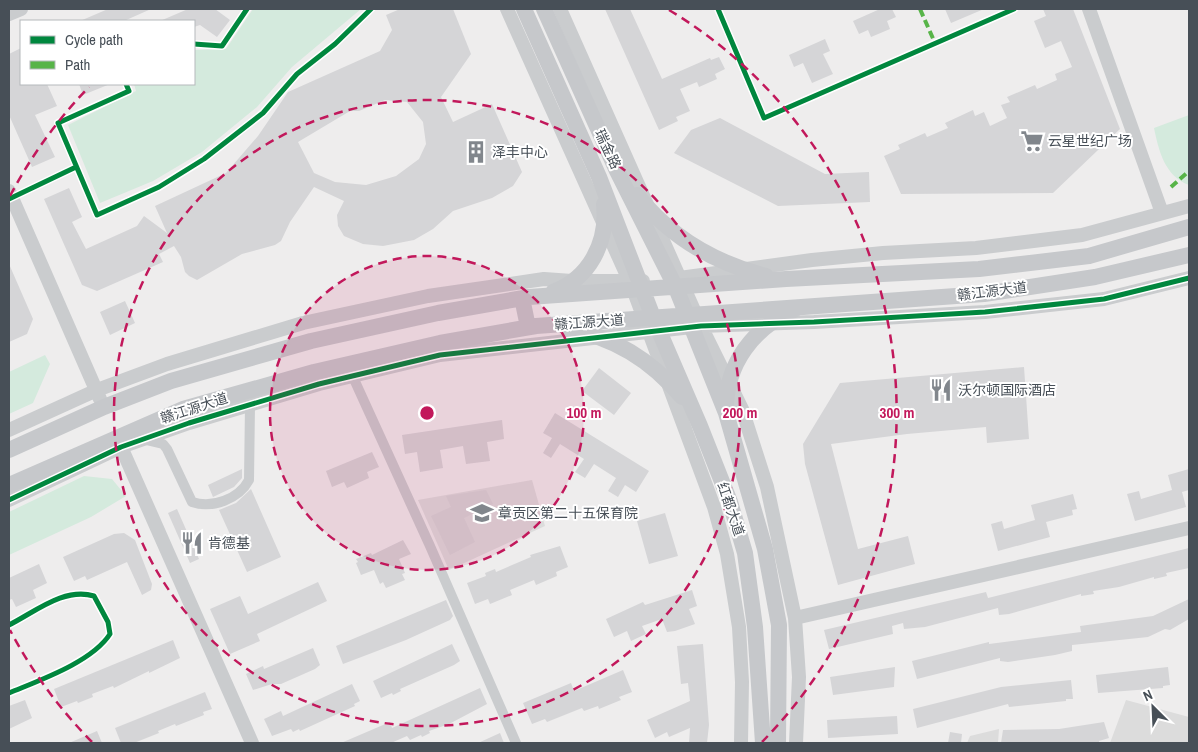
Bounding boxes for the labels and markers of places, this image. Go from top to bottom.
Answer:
supermarket icon: 云星世纪广场 [1019,128,1045,154]
place label: 云星世纪广场 [1048,132,1132,150]
building icon: 泽丰中心 [463,139,489,165]
place label: 泽丰中心 [492,143,548,161]
restaurant icon: 沃尔顿国际酒店 [928,377,954,403]
place label: 沃尔顿国际酒店 [958,381,1056,399]
centre of rings [418,404,436,422]
school or university icon: 章贡区第二十五保育院 [469,500,495,526]
place label: 章贡区第二十五保育院 [498,504,638,522]
restaurant icon: 肯德基 [179,530,205,556]
place label: 肯德基 [208,534,250,552]

